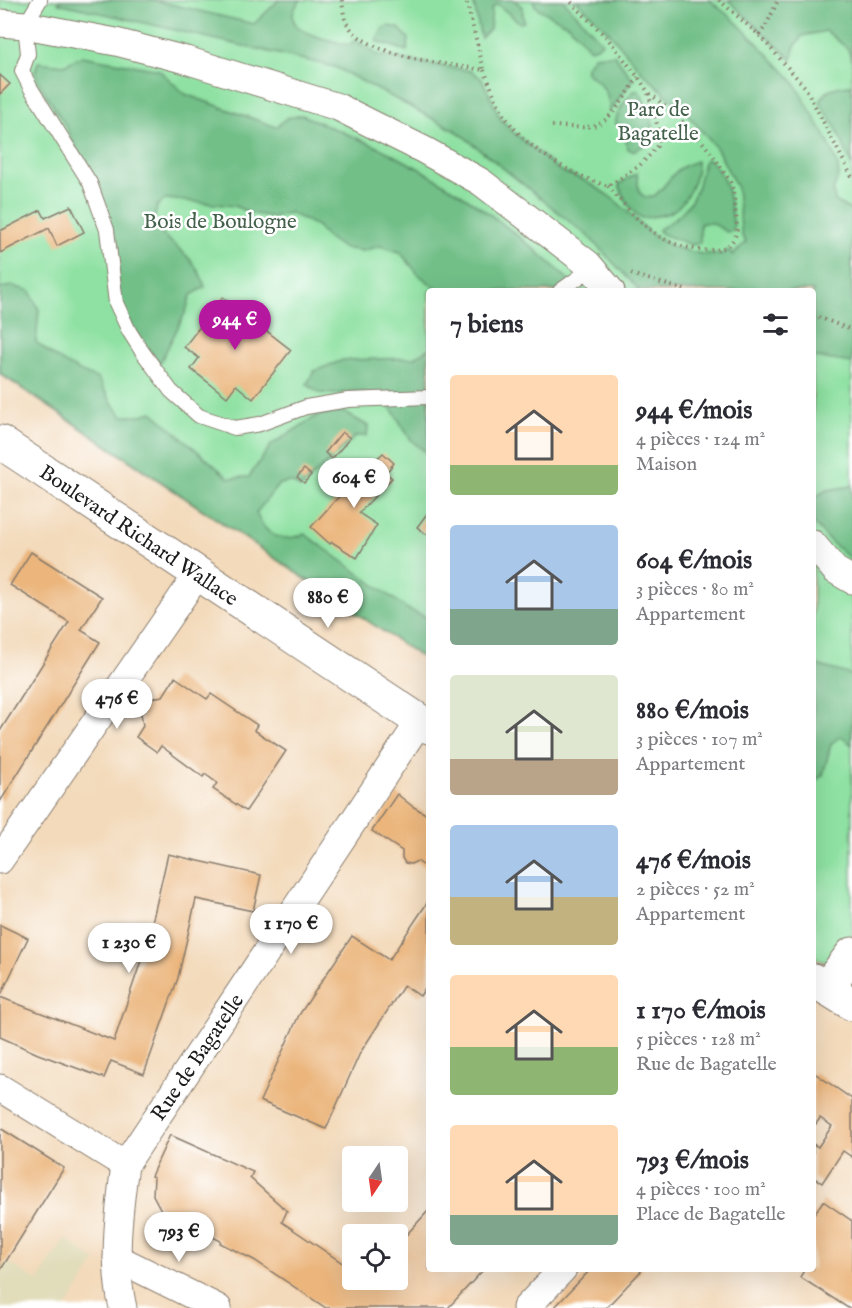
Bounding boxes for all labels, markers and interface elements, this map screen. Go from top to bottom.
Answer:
park label: Parc de Bagatelle [617,97,699,148]
park label: Bois de Boulogne [143,209,297,236]
pin: 944 € [193,300,277,351]
text: 944 € [213,307,257,332]
text: 7 biens [450,308,523,341]
icon: filters [759,308,792,341]
text: 944 €/mois [636,394,752,427]
icon: home [498,399,570,471]
text: 4 pièces · 124 m² [636,427,765,452]
text: Maison [636,452,697,477]
pin: 604 € [312,458,396,509]
street label: Boulevard Richard Wallace [33,460,243,613]
text: 604 € [332,465,376,490]
text: 604 €/mois [636,544,752,577]
icon: home [498,549,570,621]
text: 3 pièces · 80 m² [636,577,754,602]
pin: 880 € [286,578,370,629]
text: 880 € [307,585,349,610]
text: Appartement [636,602,745,627]
pin: 476 € [75,679,159,730]
text: 476 € [95,686,139,711]
text: 880 €/mois [636,694,749,727]
icon: home [498,699,570,771]
text: 3 pièces · 107 m² [636,727,763,752]
text: Appartement [636,752,745,777]
text: 476 €/mois [636,844,751,877]
icon: home [498,849,570,921]
text: 2 pièces · 52 m² [636,877,755,902]
text: Appartement [636,902,745,927]
pin: 1 170 € [236,904,346,955]
text: 1 170 € [264,911,318,936]
pin: 1 230 € [74,923,184,974]
text: 1 230 € [102,930,156,955]
street label: Rue de Bagatelle [146,989,251,1127]
text: 1 170 €/mois [636,994,766,1027]
icon: home [498,999,570,1071]
text: 5 pièces · 128 m² [636,1027,761,1052]
text: Rue de Bagatelle [636,1052,777,1077]
text: 793 €/mois [636,1144,749,1177]
north arrow [342,1146,408,1212]
map controls [342,1146,408,1290]
icon: home [498,1149,570,1221]
text: 4 pièces · 100 m² [636,1177,766,1202]
text: Place de Bagatelle [636,1202,785,1227]
pin: 793 € [137,1212,221,1263]
text: 793 € [158,1219,200,1244]
button: locate [342,1224,408,1290]

